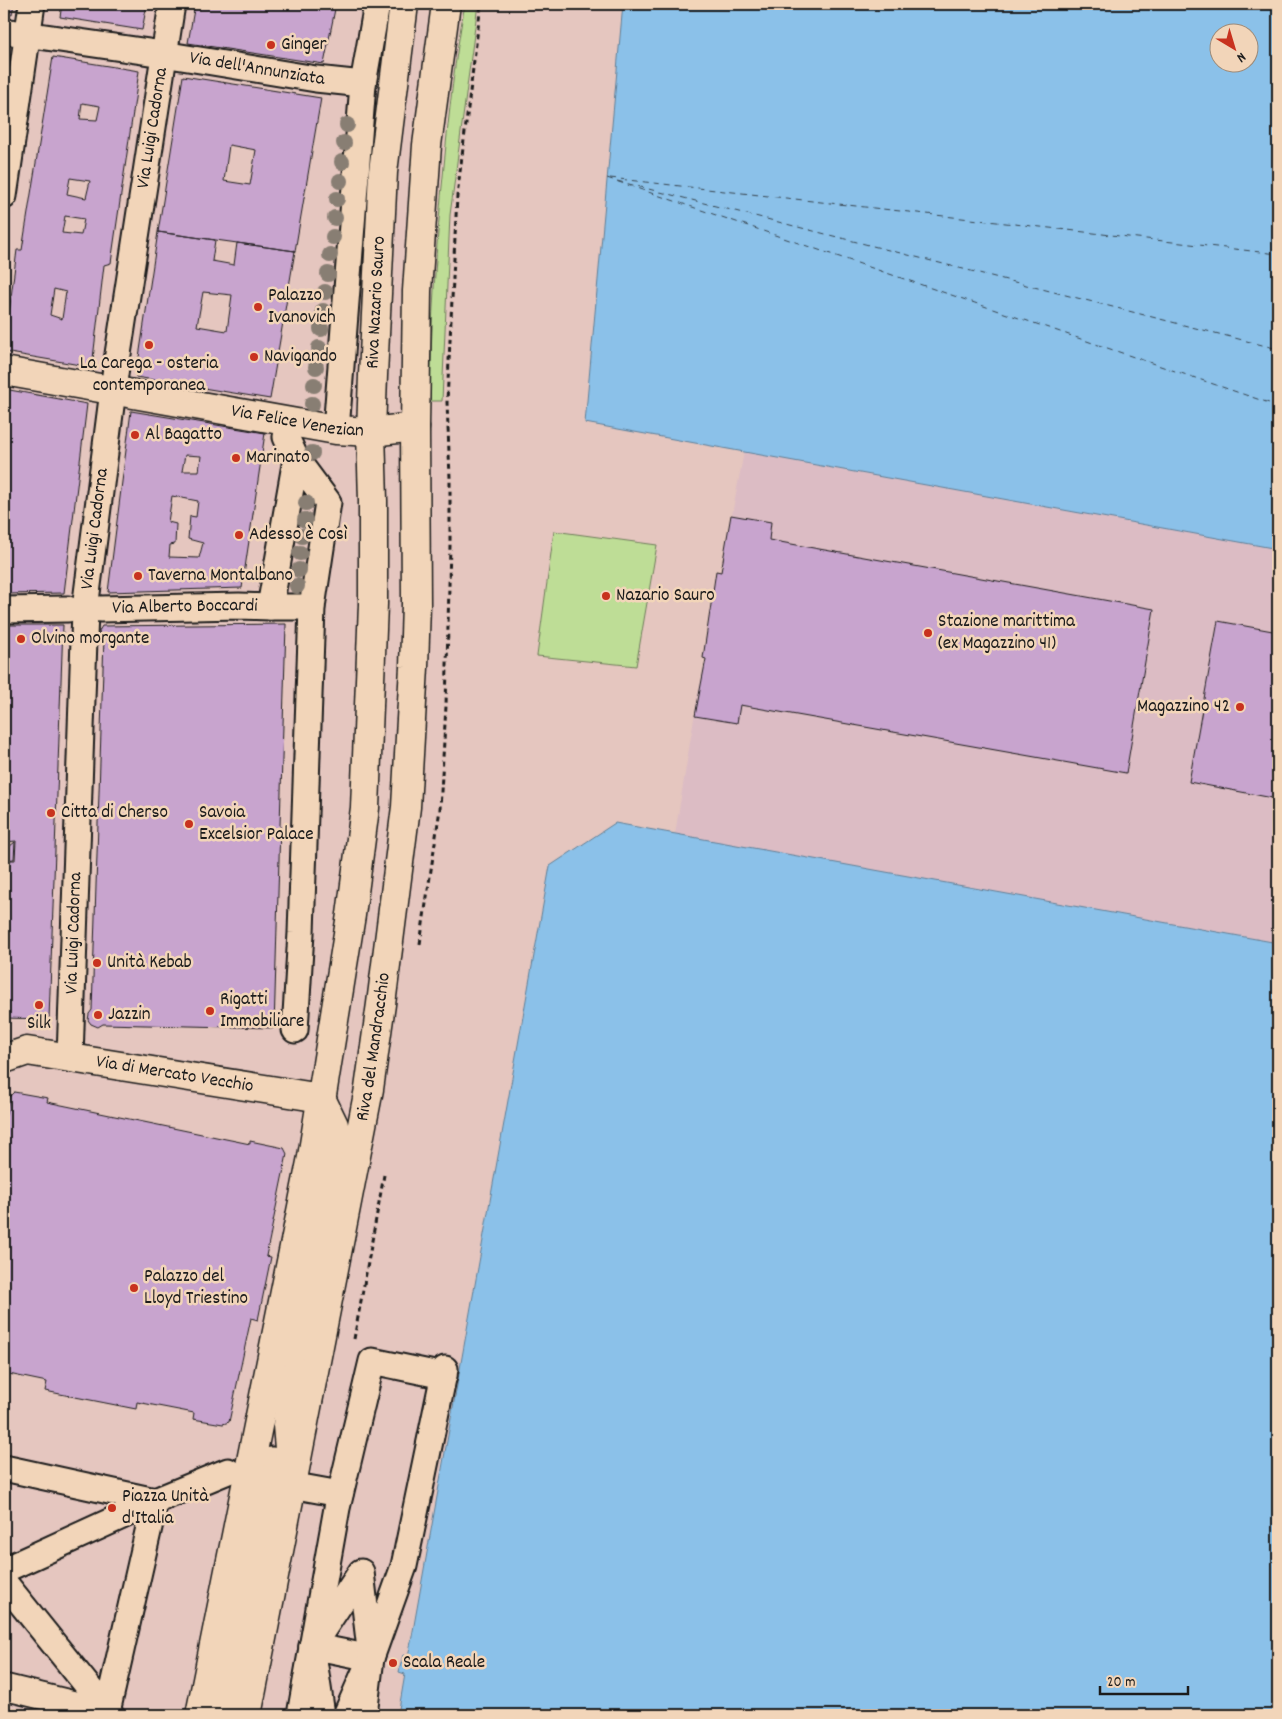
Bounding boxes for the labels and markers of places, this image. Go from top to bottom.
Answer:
place label: Ginger [281,32,327,59]
marker: Ginger [265,39,277,51]
place label: Palazzo Ivanovich [268,283,336,332]
marker: Palazzo Ivanovich [252,301,264,313]
marker: La Carega - osteria contemporanea [143,339,155,351]
place label: Navigando [264,344,337,371]
place label: La Carega - osteria contemporanea [80,351,219,400]
marker: Navigando [248,351,260,363]
place label: Al Bagatto [145,422,222,449]
marker: Al Bagatto [129,429,141,441]
place label: Marinato [246,445,310,472]
marker: Marinato [230,452,242,464]
place label: Adesso è Così [249,522,348,549]
marker: Adesso è Così [233,529,245,541]
place label: Taverna Montalbano [148,563,293,590]
marker: Taverna Montalbano [132,570,144,582]
place label: Nazario Sauro [616,583,715,610]
marker: Nazario Sauro [600,590,612,602]
place label: Stazione marittima (ex Magazzino 41) [938,609,1076,658]
place label: Olvino morgante [31,626,149,653]
marker: Stazione marittima (ex Magazzino 41) [922,627,934,639]
marker: Olvino morgante [15,633,27,645]
place label: Magazzino 42 [1137,694,1230,721]
marker: Magazzino 42 [1234,701,1246,713]
place label: Citta di Cherso [61,800,168,827]
place label: Savoia Excelsior Palace [199,800,314,849]
marker: Citta di Cherso [45,807,57,819]
marker: Savoia Excelsior Palace [183,818,195,830]
place label: Unità Kebab [107,950,192,977]
marker: Unità Kebab [91,957,103,969]
place label: Rigatti Immobiliare [220,987,304,1036]
marker: Silk [33,999,45,1011]
place label: Jazzin [108,1002,151,1029]
marker: Rigatti Immobiliare [204,1005,216,1017]
marker: Jazzin [92,1009,104,1021]
place label: Silk [27,1011,51,1038]
place label: Palazzo del Lloyd Triestino [144,1264,248,1313]
marker: Palazzo del Lloyd Triestino [128,1282,140,1294]
place label: Piazza Unità d'Italia [122,1484,209,1533]
marker: Piazza Unità d'Italia [106,1502,118,1514]
place label: Scala Reale [403,1650,485,1677]
marker: Scala Reale [387,1657,399,1669]

